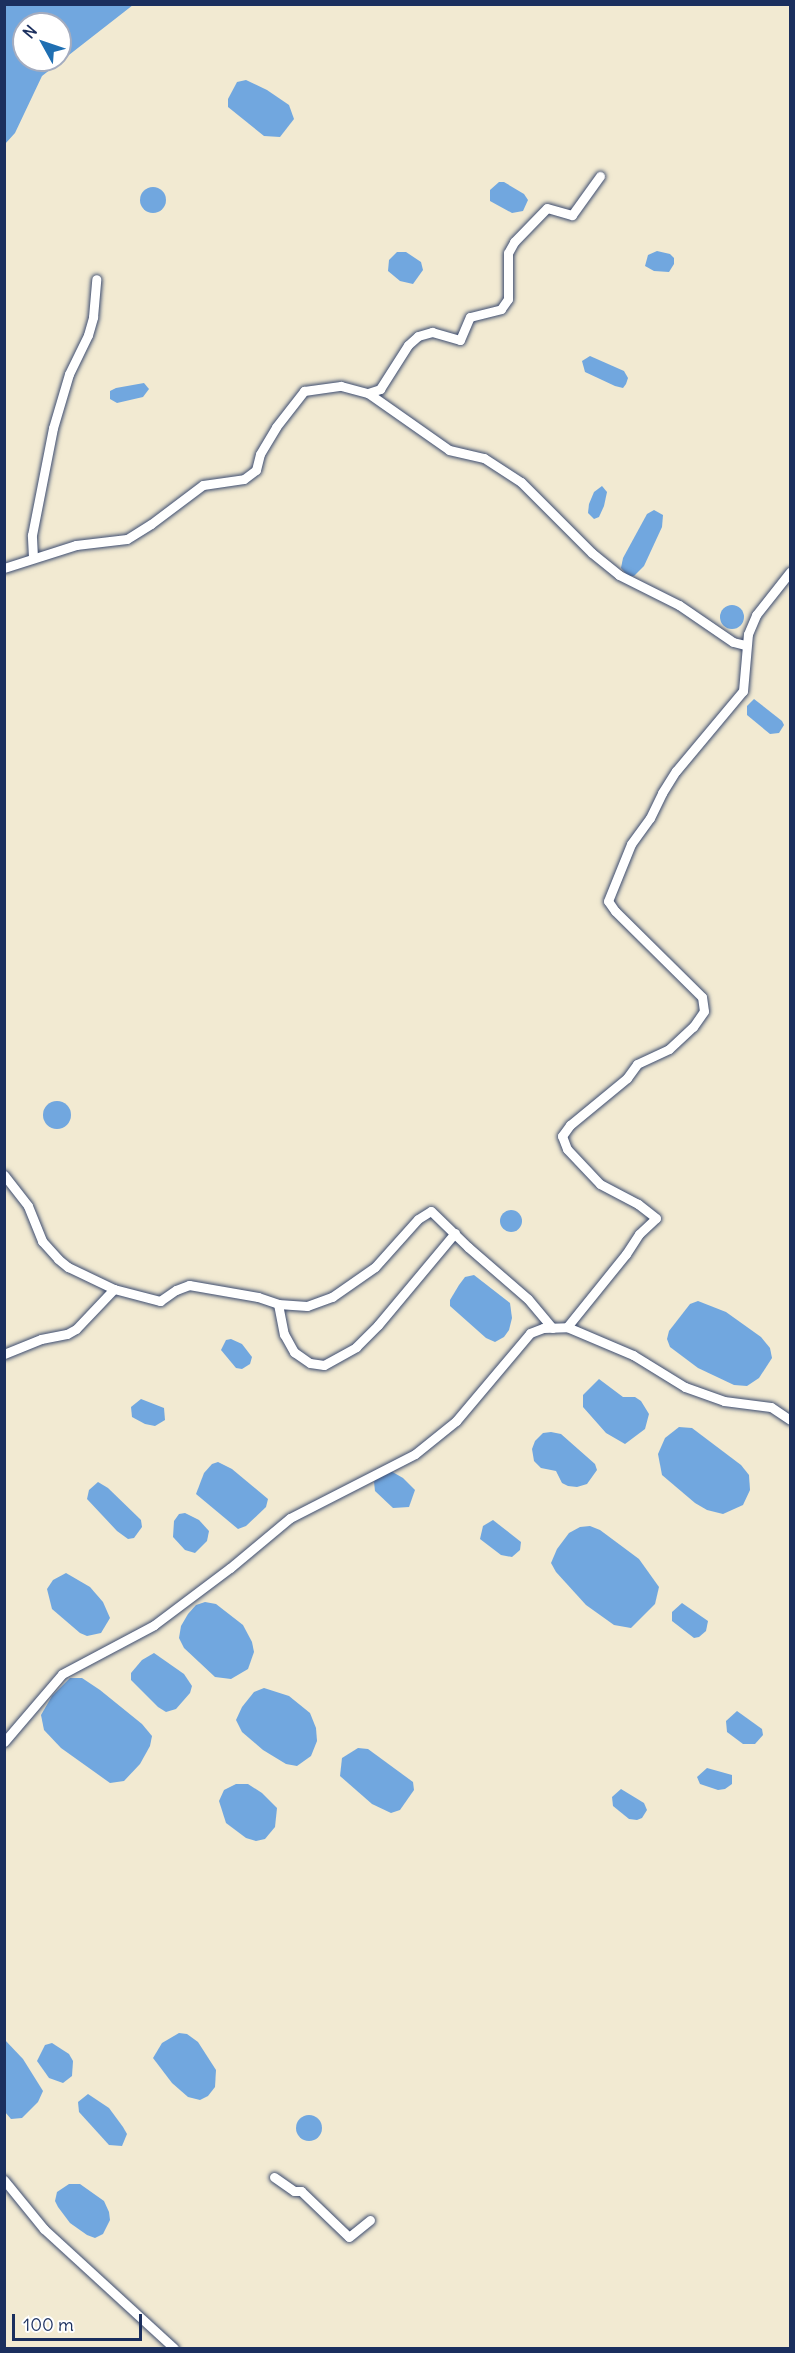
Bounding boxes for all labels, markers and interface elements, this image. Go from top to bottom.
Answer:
north arrow [12,12,72,72]
text: N [19,21,41,42]
scale bar [15,2302,146,2340]
text: 100 m [23,2313,74,2336]

